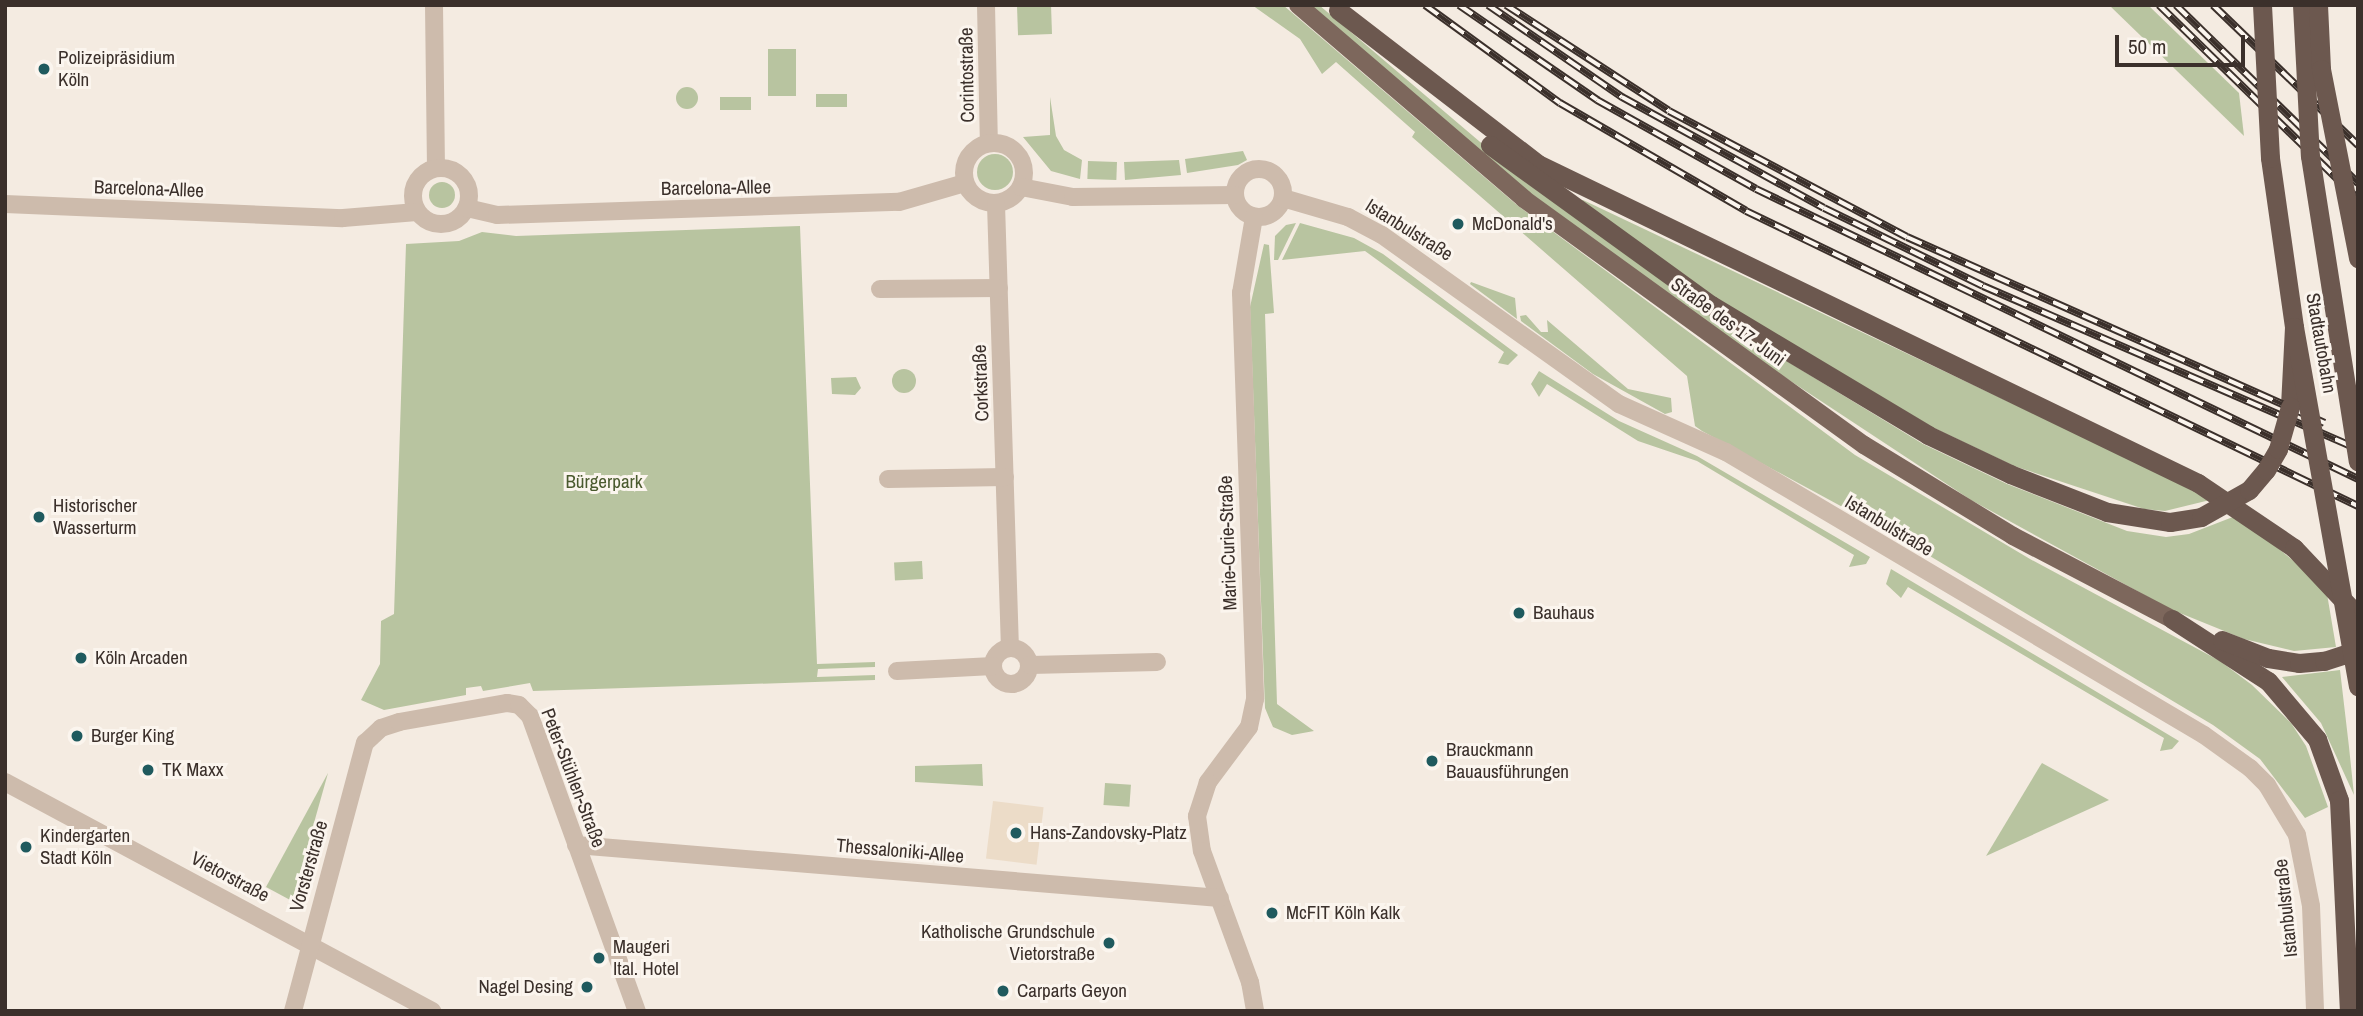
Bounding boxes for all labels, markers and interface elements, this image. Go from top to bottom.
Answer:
scale bar [2118,21,2248,65]
street label: Corintostraße [955,27,979,123]
text: 50 m [2128,32,2166,61]
place label: Polizeipräsidium Köln [58,47,175,91]
marker: Polizeipräsidium Köln [36,61,52,77]
street label: Barcelona-Allee [94,176,204,202]
street label: Barcelona-Allee [661,176,771,200]
street label: Istanbulstraße [1361,194,1457,266]
place label: McDonald's [1472,213,1553,235]
marker: McDonald's [1450,216,1466,232]
street label: Straße des 17. Juni [1666,273,1790,371]
street label: Stadtautobahn [2301,291,2341,395]
street label: Corkstraße [968,344,994,422]
park label: Bürgerpark [565,471,643,493]
street label: Marie-Curie-Straße [1214,475,1242,611]
street label: Istanbulstraße [1841,491,1937,561]
place label: Historischer Wasserturm [53,495,137,539]
marker: Historischer Wasserturm [31,509,47,525]
place label: Bauhaus [1533,602,1595,624]
marker: Bauhaus [1511,605,1527,621]
place label: Köln Arcaden [95,647,189,669]
marker: Köln Arcaden [73,650,89,666]
street label: Peter-Stühlen-Straße [536,705,610,851]
place label: Burger King [91,725,174,747]
marker: Burger King [69,728,85,744]
place label: Brauckmann Bauausführungen [1446,739,1569,783]
marker: Brauckmann Bauausführungen [1424,753,1440,769]
place label: TK Maxx [162,759,223,781]
marker: TK Maxx [140,762,156,778]
street label: Vorsterstraße [285,818,333,914]
place label: Hans-Zandovsky-Platz [1030,822,1187,844]
place label: Kindergarten Stadt Köln [40,825,130,869]
marker: Hans-Zandovsky-Platz [1008,825,1024,841]
street label: Thessaloniki-Allee [835,834,965,868]
marker: Kindergarten Stadt Köln [18,839,34,855]
street label: Vietorstraße [187,847,273,907]
street label: Istanbulstraße [2270,858,2302,958]
place label: McFIT Köln Kalk [1286,902,1400,924]
marker: McFIT Köln Kalk [1264,905,1280,921]
place label: Katholische Grundschule Vietorstraße [921,921,1095,965]
marker: Katholische Grundschule Vietorstraße [1101,935,1117,951]
place label: Maugeri Ital. Hotel [613,936,679,980]
marker: Maugeri Ital. Hotel [591,950,607,966]
place label: Nagel Desing [479,976,573,998]
marker: Nagel Desing [579,979,595,995]
place label: Carparts Geyon [1017,980,1127,1002]
marker: Carparts Geyon [995,983,1011,999]

